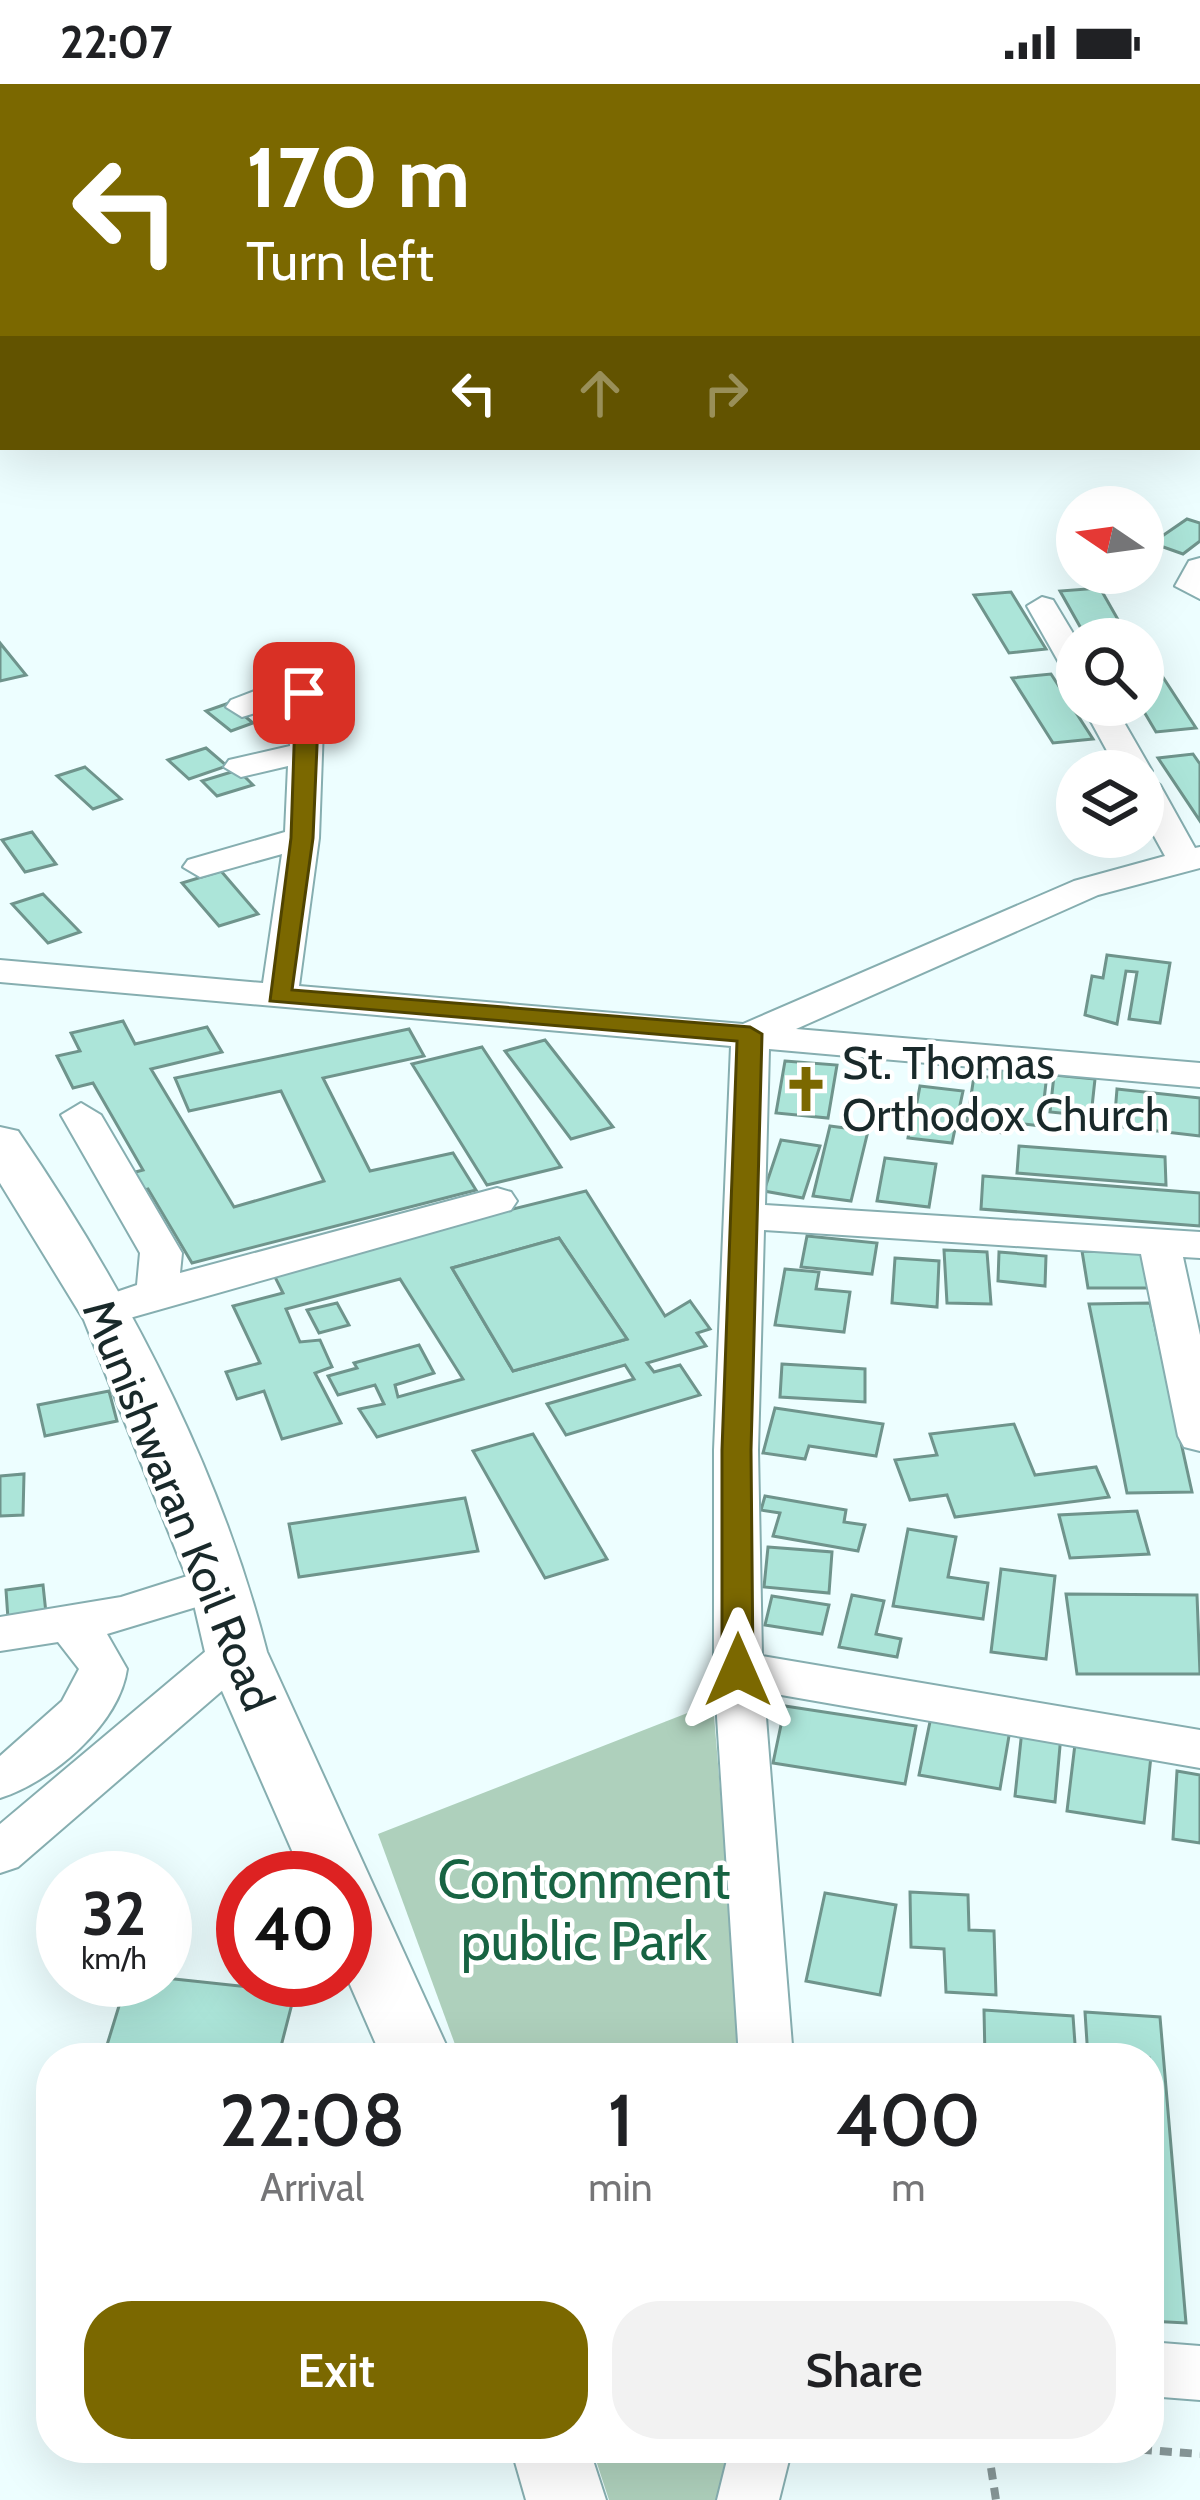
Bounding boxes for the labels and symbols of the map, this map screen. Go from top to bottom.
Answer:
north arrow [1056,486,1164,594]
pin [253,642,355,744]
place label: St. Thomas Orthodox Church [842,1036,1169,1142]
church icon: St. Thomas Orthodox Church [781,1064,831,1114]
street label: Munishwaran Koil Road [72,1292,286,1718]
position arrow [675,1607,801,1733]
park label: Contonment public Park [438,1846,730,1974]
speed limit sign: 40 [216,1851,372,2007]

